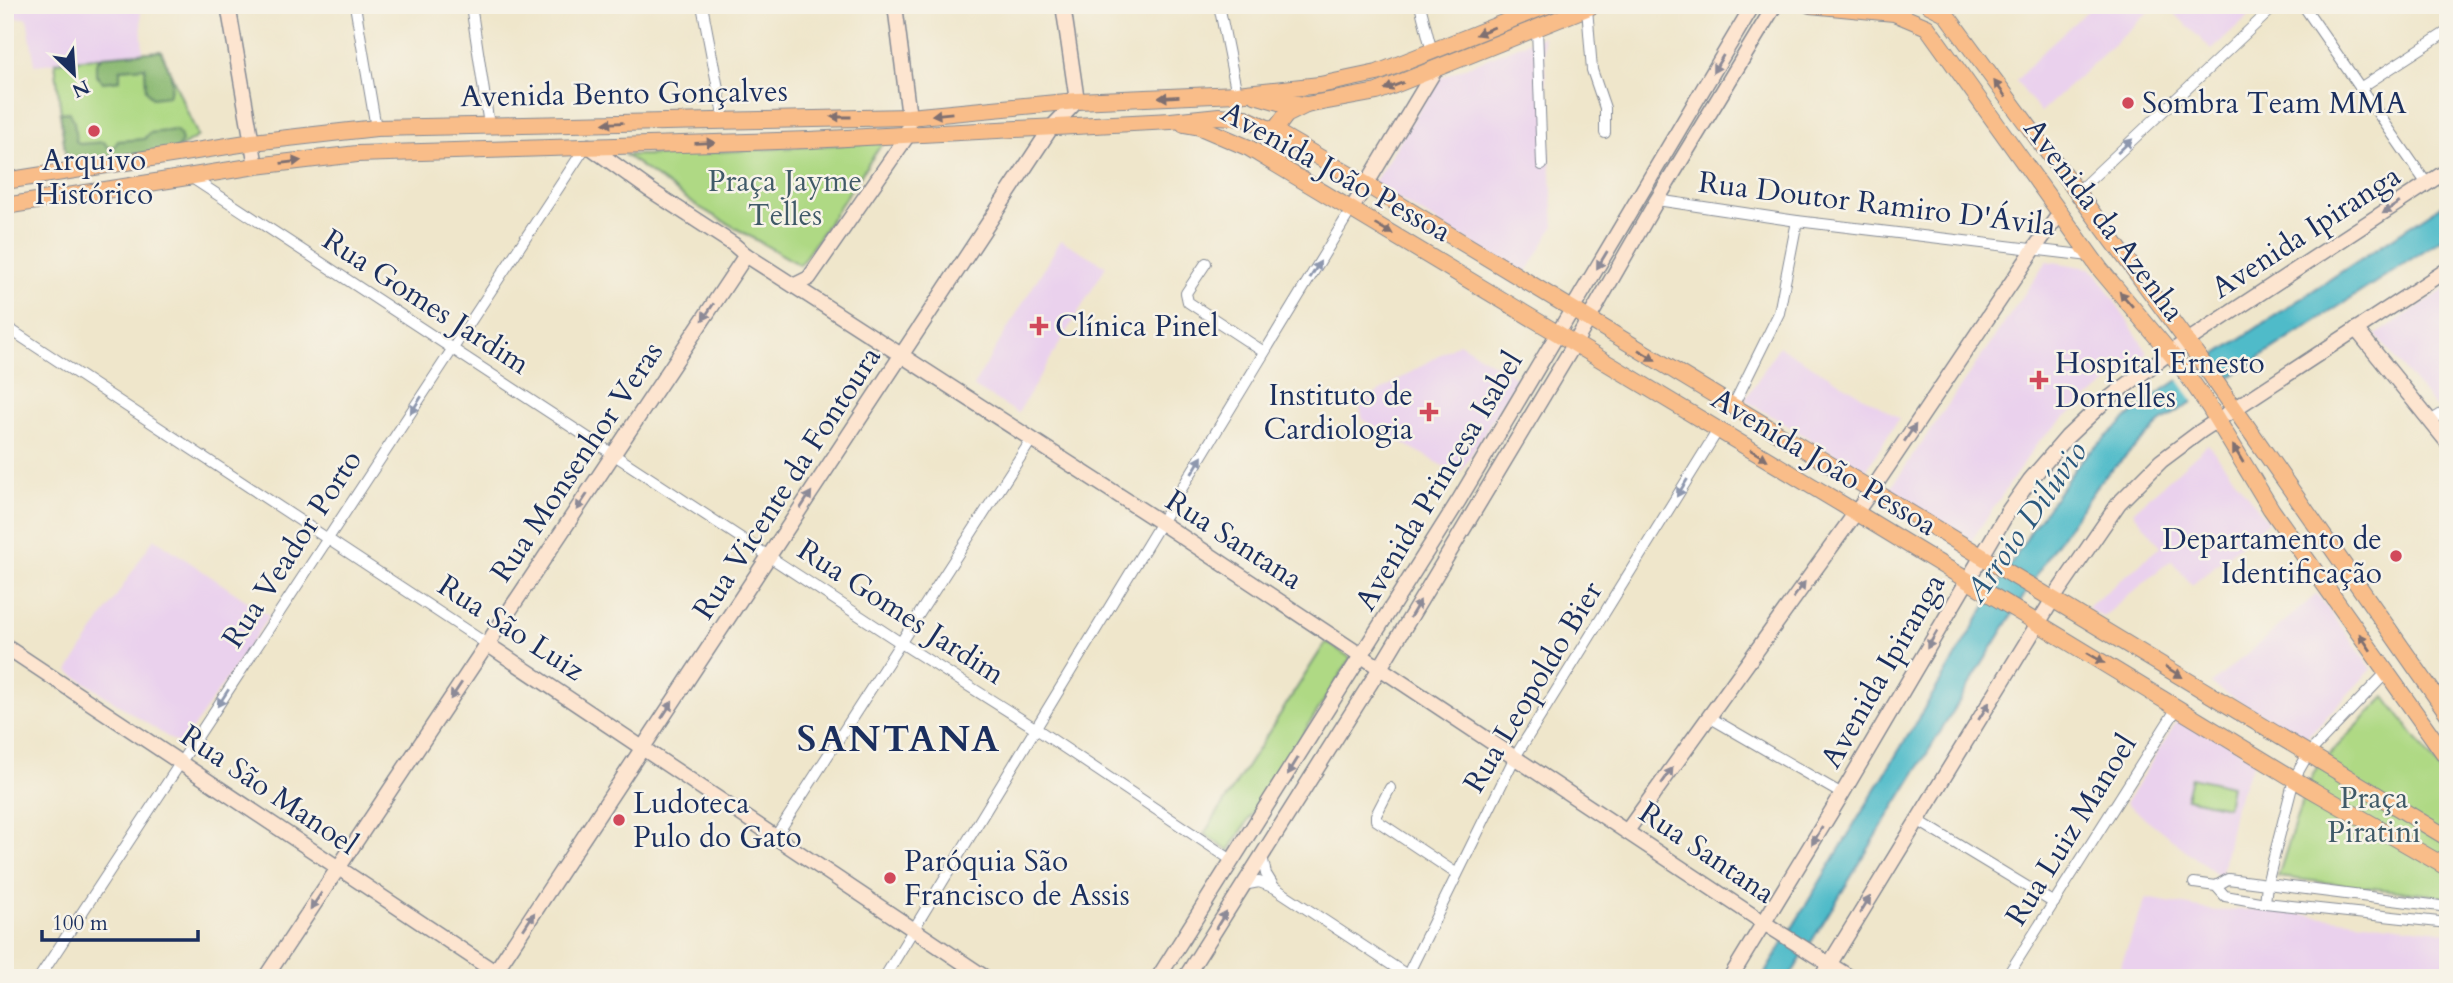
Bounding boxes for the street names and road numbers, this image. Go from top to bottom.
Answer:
street label: Avenida Bento Gonçalves [460,71,788,117]
street label: Avenida João Pessoa [1214,92,1458,252]
street label: Avenida da Azenha [2014,110,2194,330]
street label: Avenida Ipiranga [2203,155,2409,309]
street label: Rua Doutor Ramiro D'Ávila [1696,162,2058,246]
street label: Rua Gomes Jardim [315,220,538,385]
street label: Rua Monsenhor Veras [481,334,673,590]
street label: Rua Vicente da Fontoura [683,339,891,627]
street label: Avenida Princesa Isabel [1345,343,1533,618]
street label: Avenida João Pessoa [1703,378,1945,546]
street label: Rua Veador Porto [213,442,371,656]
street label: Rua Santana [1158,480,1311,600]
street label: Rua Gomes Jardim [790,530,1013,695]
street label: Rua São Luiz [430,565,593,691]
street label: Avenida Ipiranga [1811,566,1955,776]
street label: Rua Leopoldo Bier [1454,574,1612,800]
street label: Rua São Manoel [172,715,366,865]
street label: Rua Luiz Manoel [1996,726,2146,934]
street label: Rua Santana [1631,792,1783,914]

